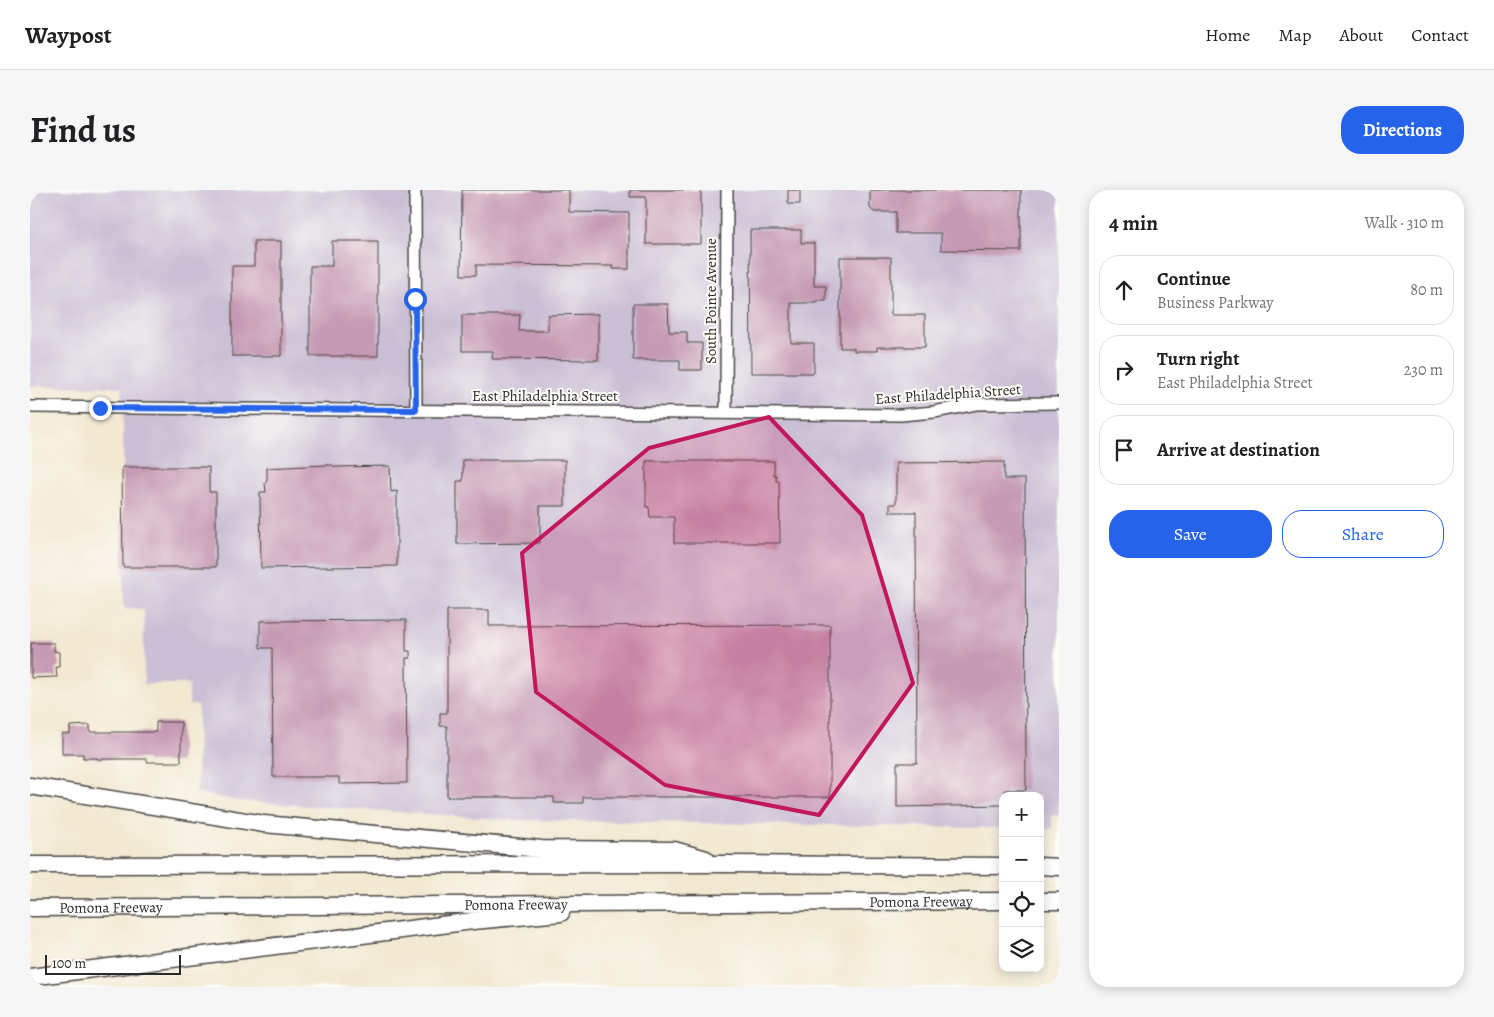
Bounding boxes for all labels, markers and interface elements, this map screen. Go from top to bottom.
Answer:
text: Waypost [25,19,112,51]
text: Home [1205,23,1250,47]
text: Map [1278,23,1311,47]
text: About [1339,23,1383,47]
text: Contact [1411,23,1469,47]
text: Find us [30,106,136,154]
button: Directions [1341,106,1464,154]
text: 4 min [1109,209,1158,237]
text: Walk · 310 m [1364,212,1444,234]
street label: South Pointe Avenue [701,238,721,364]
text: Continue [1157,266,1231,292]
icon: ahead [1110,276,1138,304]
text: 80 m [1410,279,1443,301]
route start [404,288,427,311]
text: Business Parkway [1157,292,1273,314]
text: Turn right [1157,346,1239,372]
icon: right [1110,356,1138,384]
text: 230 m [1404,359,1443,381]
text: East Philadelphia Street [1157,372,1313,394]
street label: East Philadelphia Street [874,379,1022,409]
street label: East Philadelphia Street [472,386,618,406]
route end [89,397,112,420]
icon: arrive [1110,436,1138,464]
text: Arrive at destination [1157,437,1320,463]
button: Save [1109,510,1272,558]
button: Share [1282,510,1444,558]
map controls [999,792,1044,972]
button: + [999,792,1044,837]
button: − [999,837,1044,882]
button: locate [999,882,1044,927]
street label: Pomona Freeway [869,891,973,912]
street label: Pomona Freeway [464,894,568,915]
street label: Pomona Freeway [59,897,163,918]
button: layers [999,927,1044,972]
scale bar [45,952,181,975]
text: 100 m [52,954,86,973]

